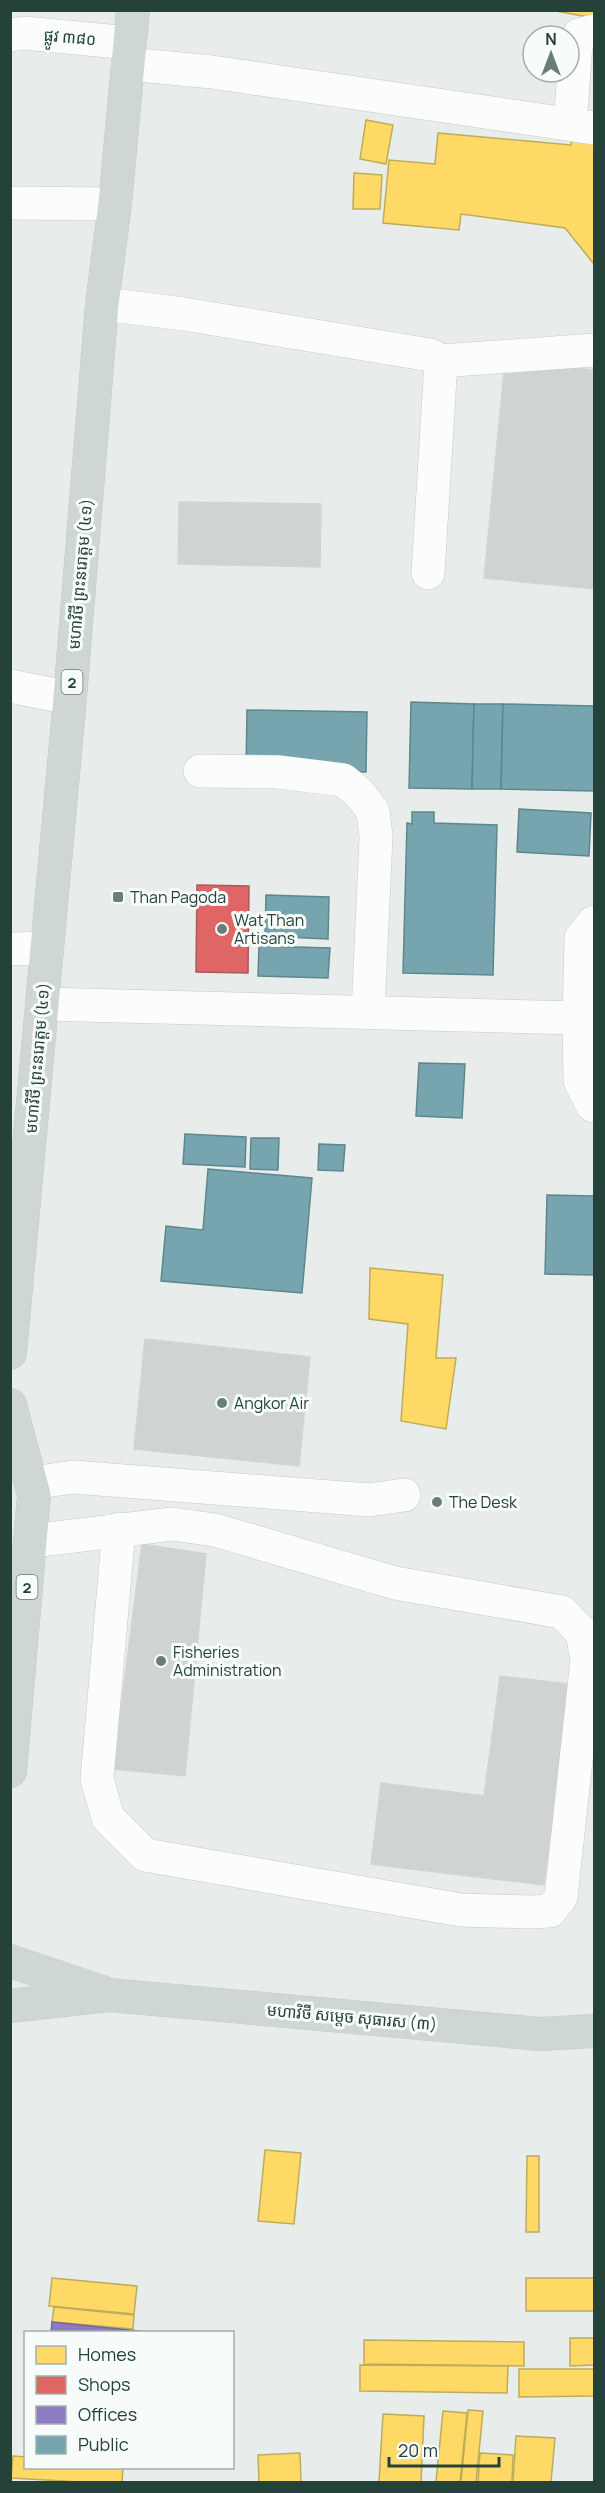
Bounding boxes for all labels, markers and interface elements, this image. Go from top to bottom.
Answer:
street label: ផ្លូវ ៣៨០ [42,24,97,54]
north arrow [521,24,581,84]
text: N [545,28,557,50]
street label: មហាវិថី ព្រះនរោត្តម (៤១) [62,498,98,650]
road number: 2 [62,670,82,694]
place label: Than Pagoda [130,886,226,908]
marker: Than Pagoda [111,890,125,904]
place label: Wat Than Artisans [234,909,304,949]
marker: Wat Than Artisans [215,922,229,936]
street label: មហាវិថី ព្រះនរោត្តម (៤១) [19,982,55,1134]
place label: Angkor Air [234,1392,309,1414]
marker: Angkor Air [215,1396,229,1410]
place label: The Desk [449,1491,518,1513]
marker: The Desk [430,1495,444,1509]
road number: 2 [16,1575,38,1599]
place label: Fisheries Administration [173,1641,281,1681]
marker: Fisheries Administration [154,1654,168,1668]
street label: មហាវិថី សម្តេច សុធារស (៣) [266,1999,438,2036]
legend [24,2331,234,2469]
text: Homes [78,2342,136,2366]
text: Shops [78,2372,130,2396]
text: Offices [78,2402,137,2426]
scale bar [389,2430,498,2468]
text: Public [78,2432,129,2456]
text: 20 m [398,2438,438,2462]

